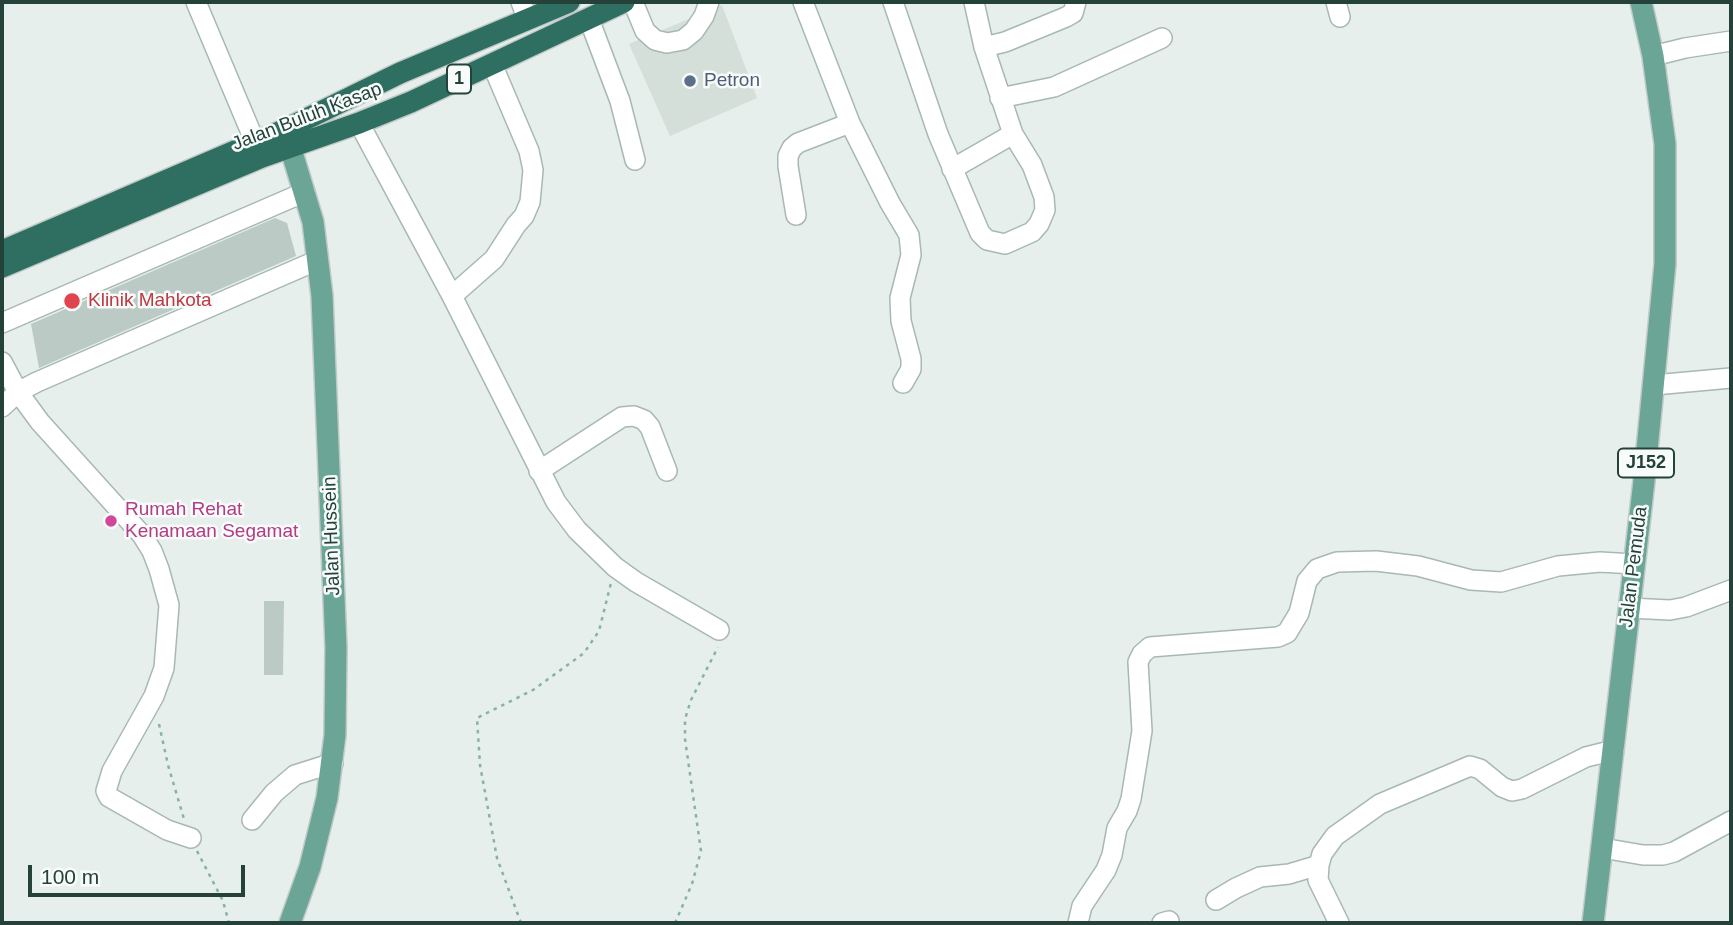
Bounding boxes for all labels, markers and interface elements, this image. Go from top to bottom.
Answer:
road number: 1 [447,64,471,94]
place label: Petron [704,70,760,92]
marker: Petron [682,73,698,89]
street label: Jalan Buluh Kasap [229,78,385,156]
place label: Klinik Mahkota [88,290,212,312]
marker: Klinik Mahkota [62,291,82,311]
road number: J152 [1618,448,1674,477]
street label: Jalan Hussein [319,476,345,596]
place label: Rumah Rehat Kenamaan Segamat [125,499,298,543]
street label: Jalan Pemuda [1615,505,1653,629]
marker: Rumah Rehat Kenamaan Segamat [103,513,119,529]
scale bar [32,852,248,896]
text: 100 m [41,865,99,888]

